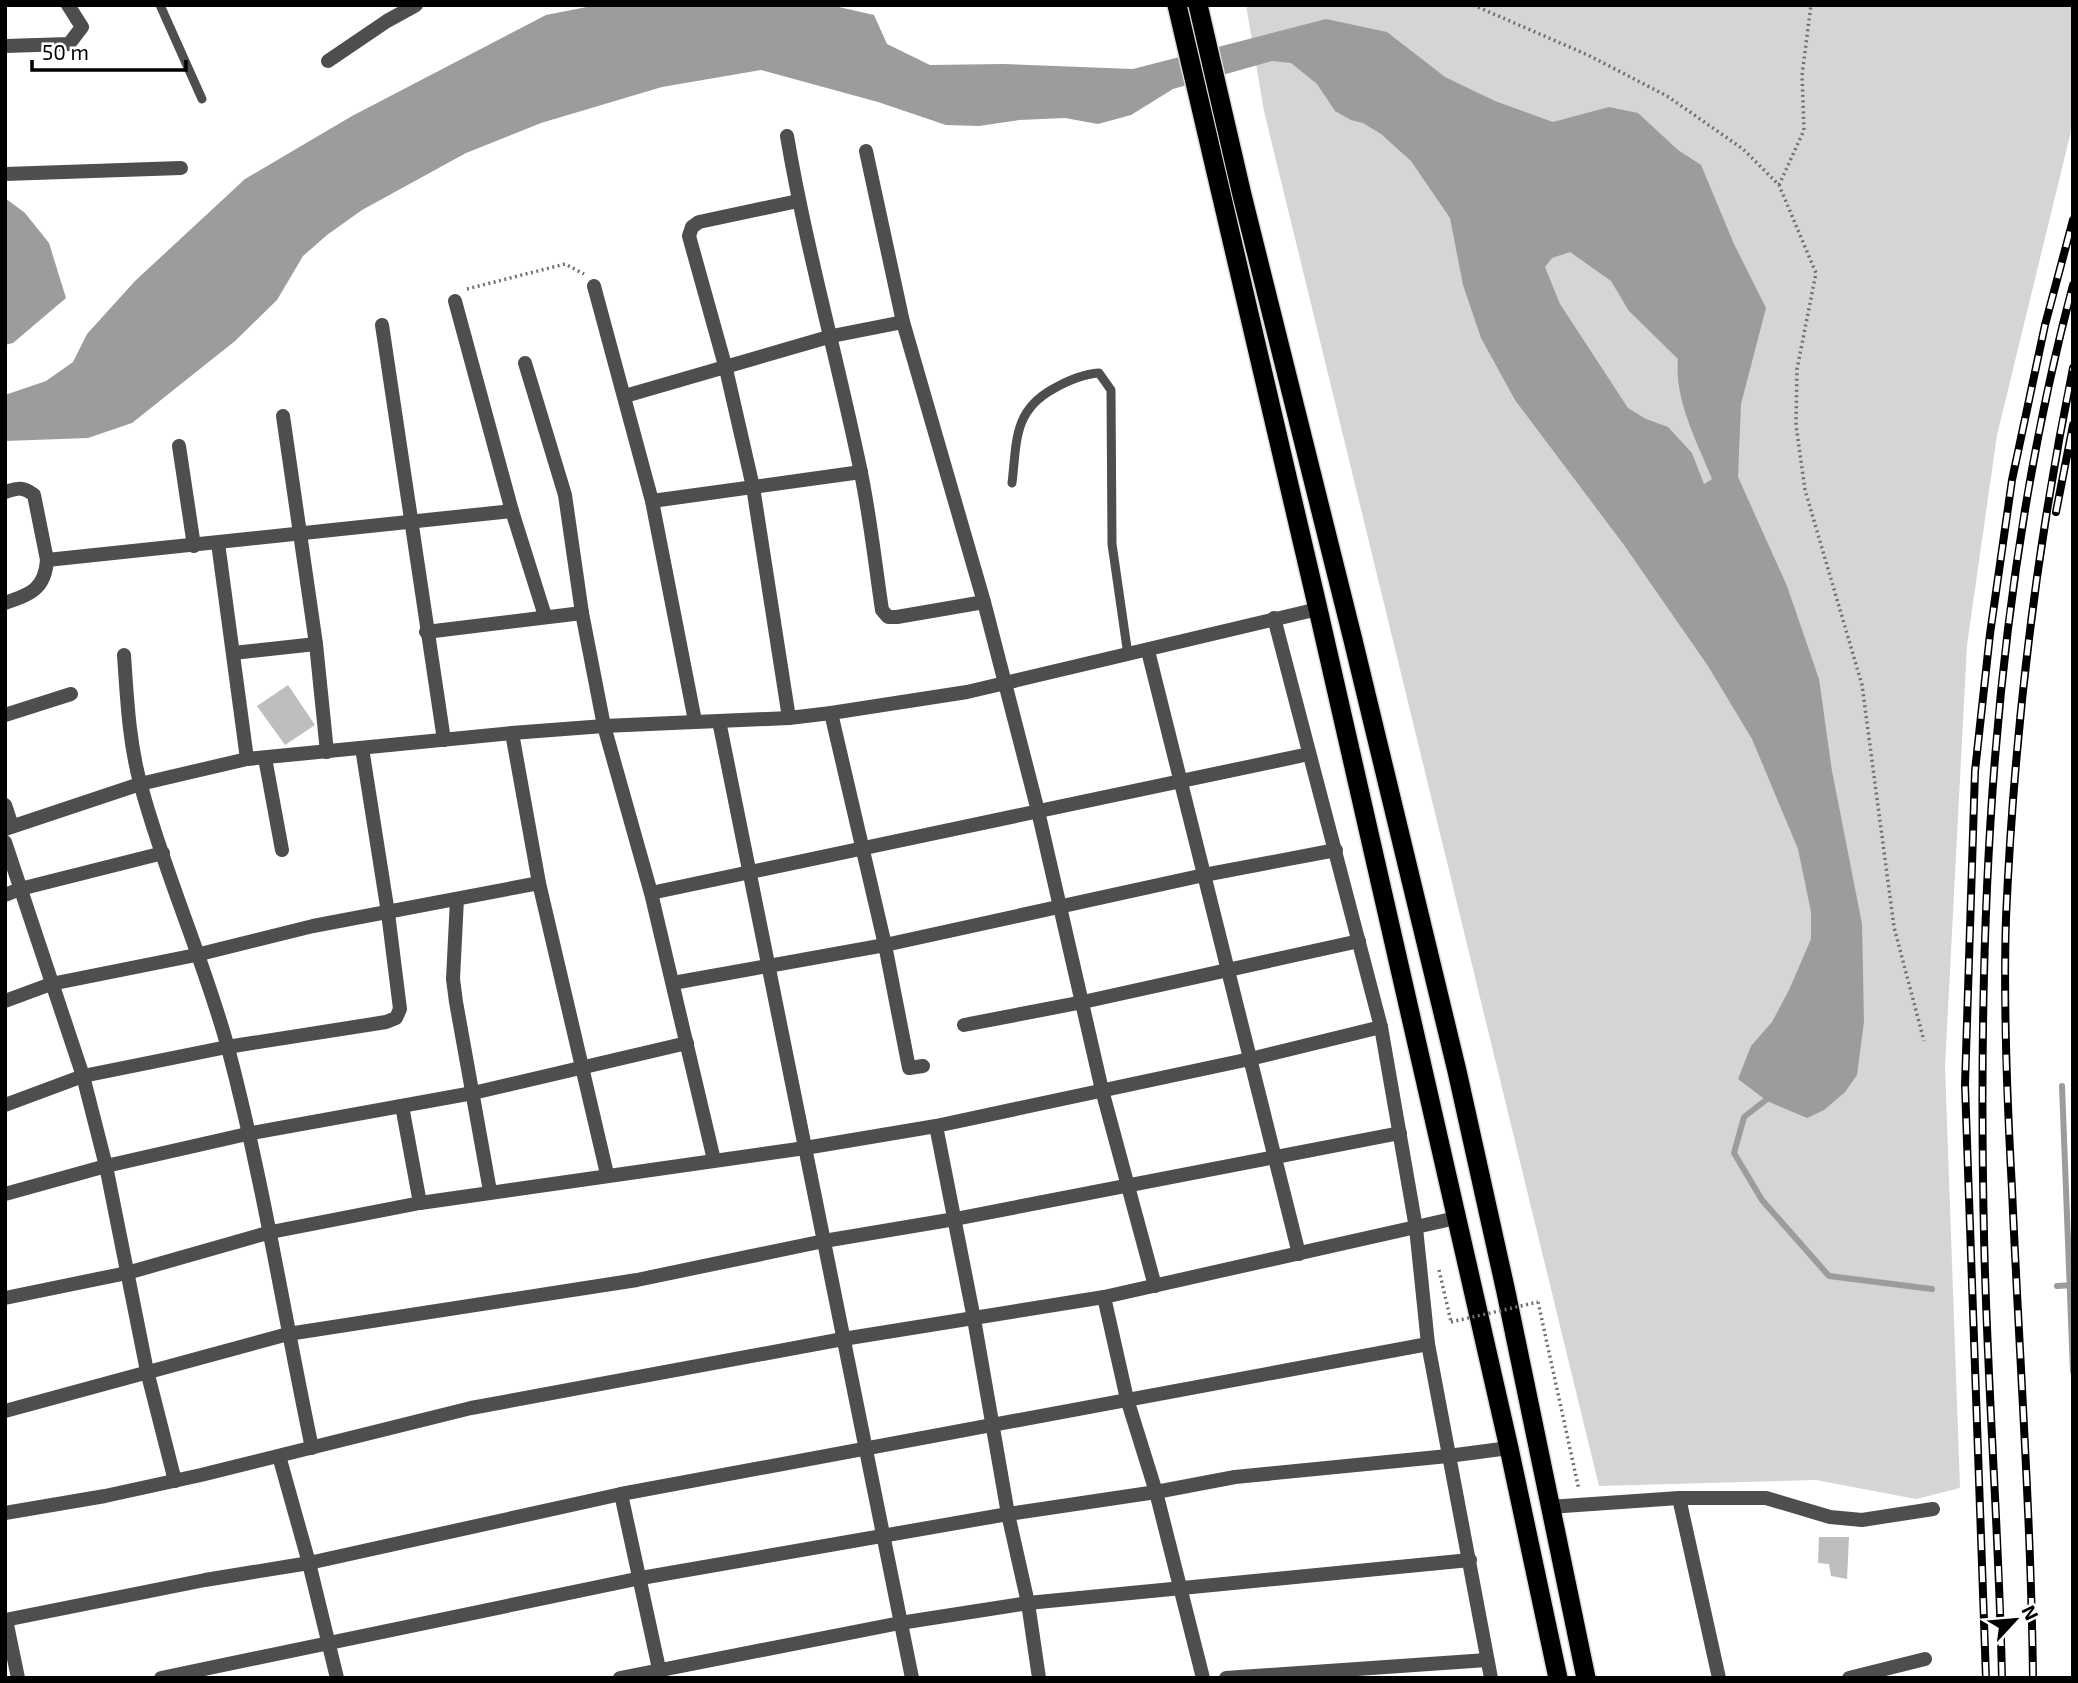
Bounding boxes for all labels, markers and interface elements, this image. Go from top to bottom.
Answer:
scale bar [32,28,186,72]
text: 50 m [42,39,89,64]
north arrow [1980,1585,2050,1655]
text: N [2017,1601,2044,1624]

